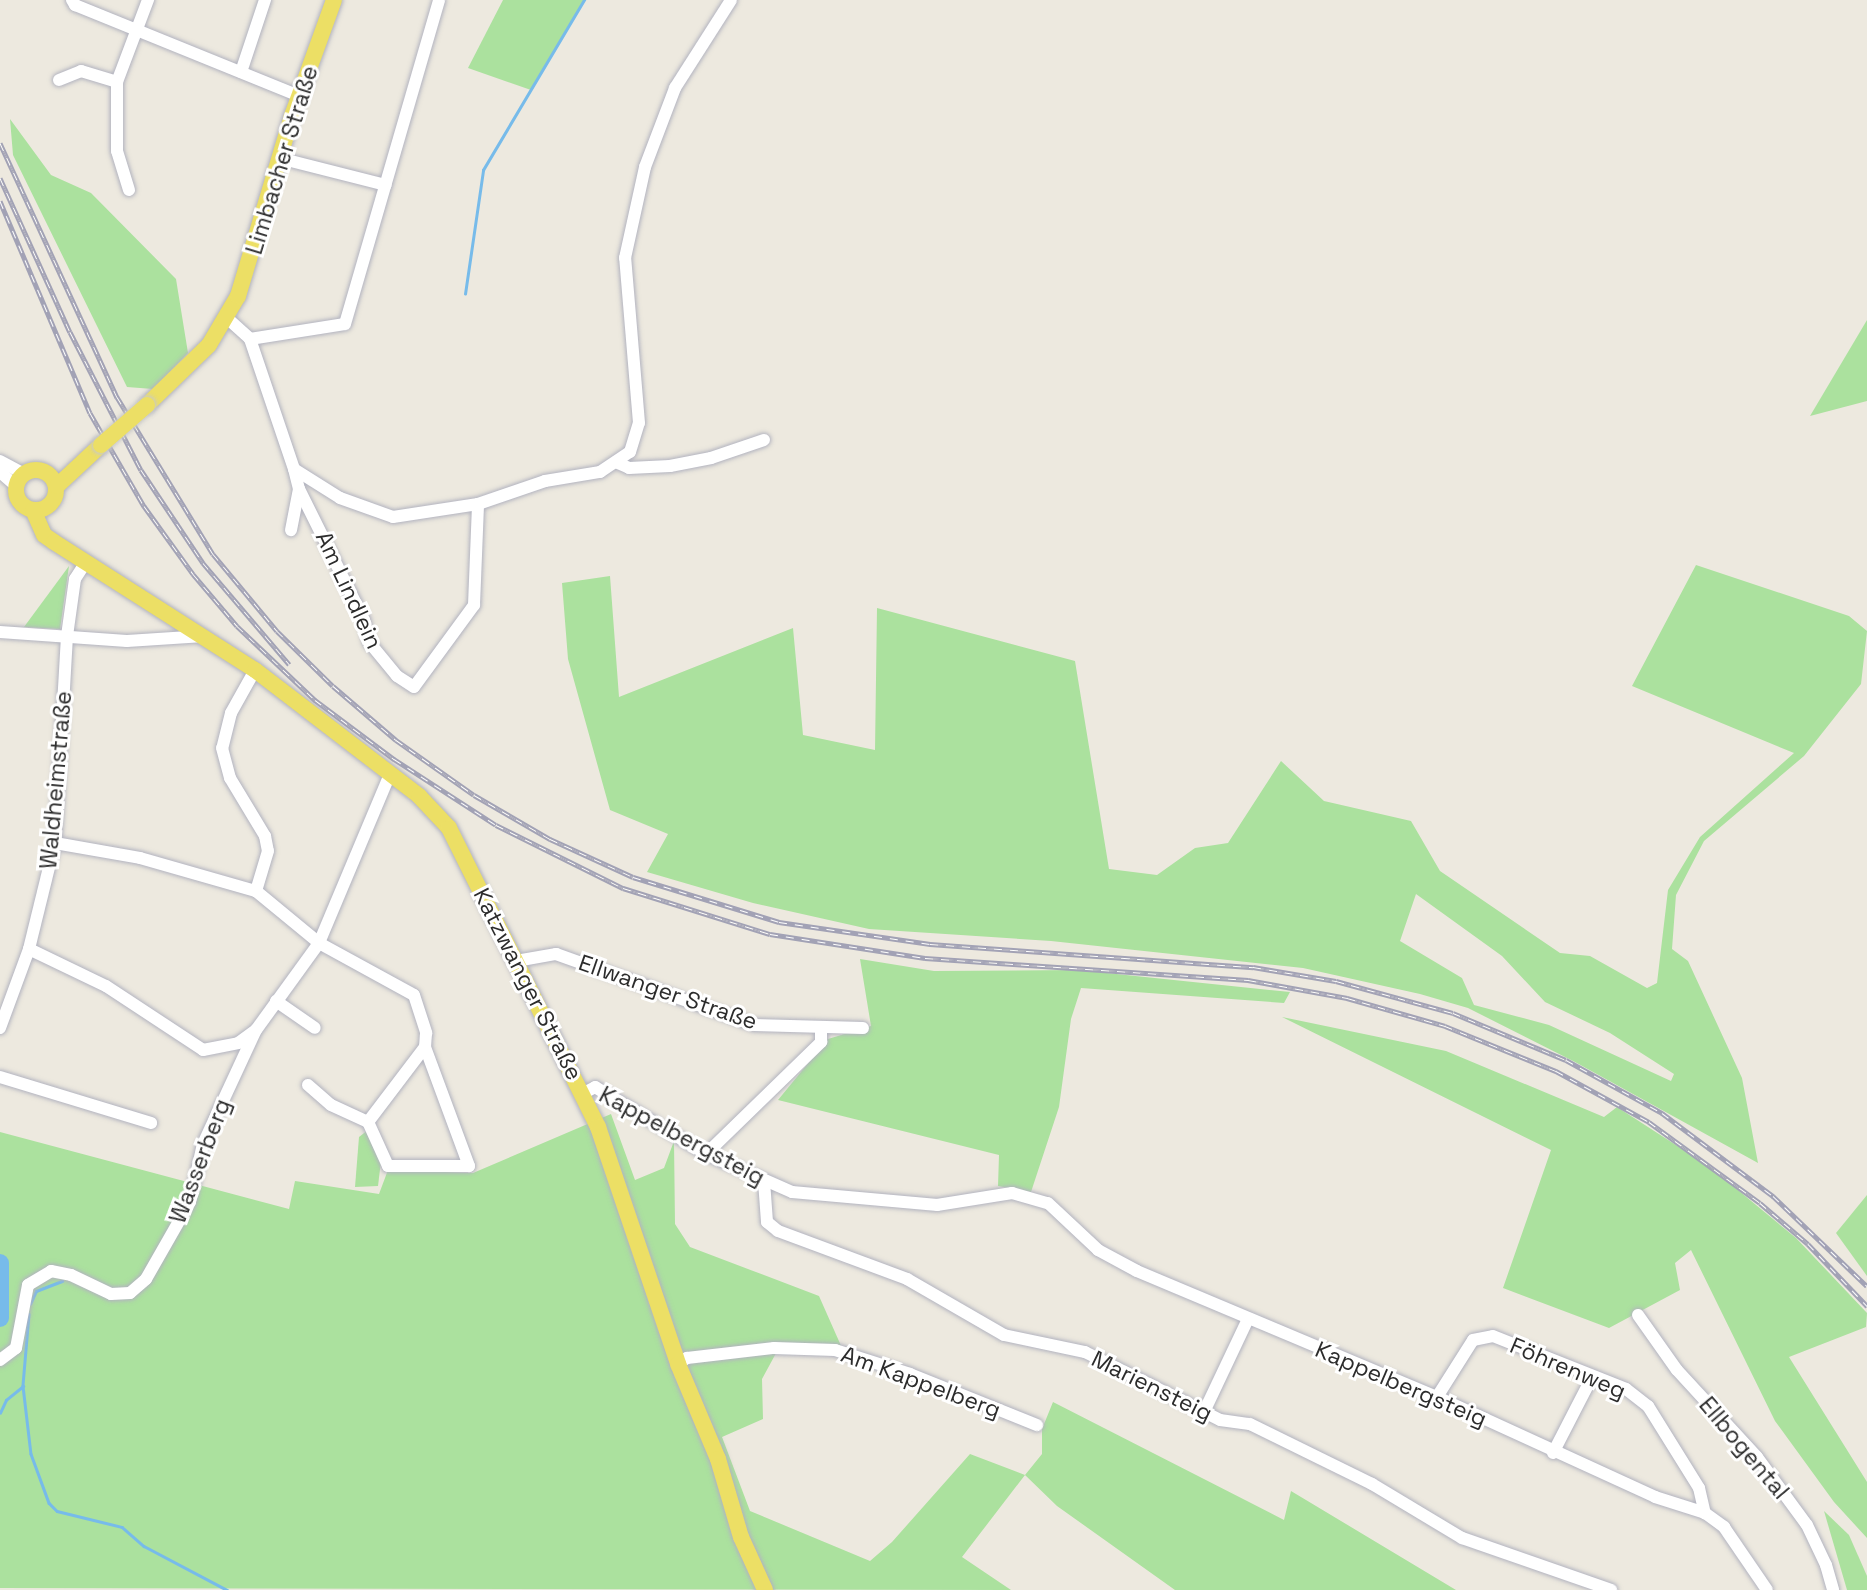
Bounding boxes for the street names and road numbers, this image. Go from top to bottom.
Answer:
street label: Limbacher Straße [240,62,324,258]
street label: Am Lindlein [310,527,388,653]
street label: Waldheimstraße [34,690,78,870]
street label: Katzwanger Straße [468,883,588,1085]
street label: Ellwanger Straße [575,949,761,1035]
street label: Kappelbergsteig [594,1081,770,1191]
street label: Wasserberg [164,1095,236,1227]
street label: Föhrenweg [1506,1331,1630,1405]
street label: Kappelbergsteig [1311,1335,1491,1433]
street label: Am Kappelberg [837,1340,1005,1424]
street label: Mariensteig [1087,1345,1217,1427]
street label: Ellbogental [1693,1391,1795,1505]

